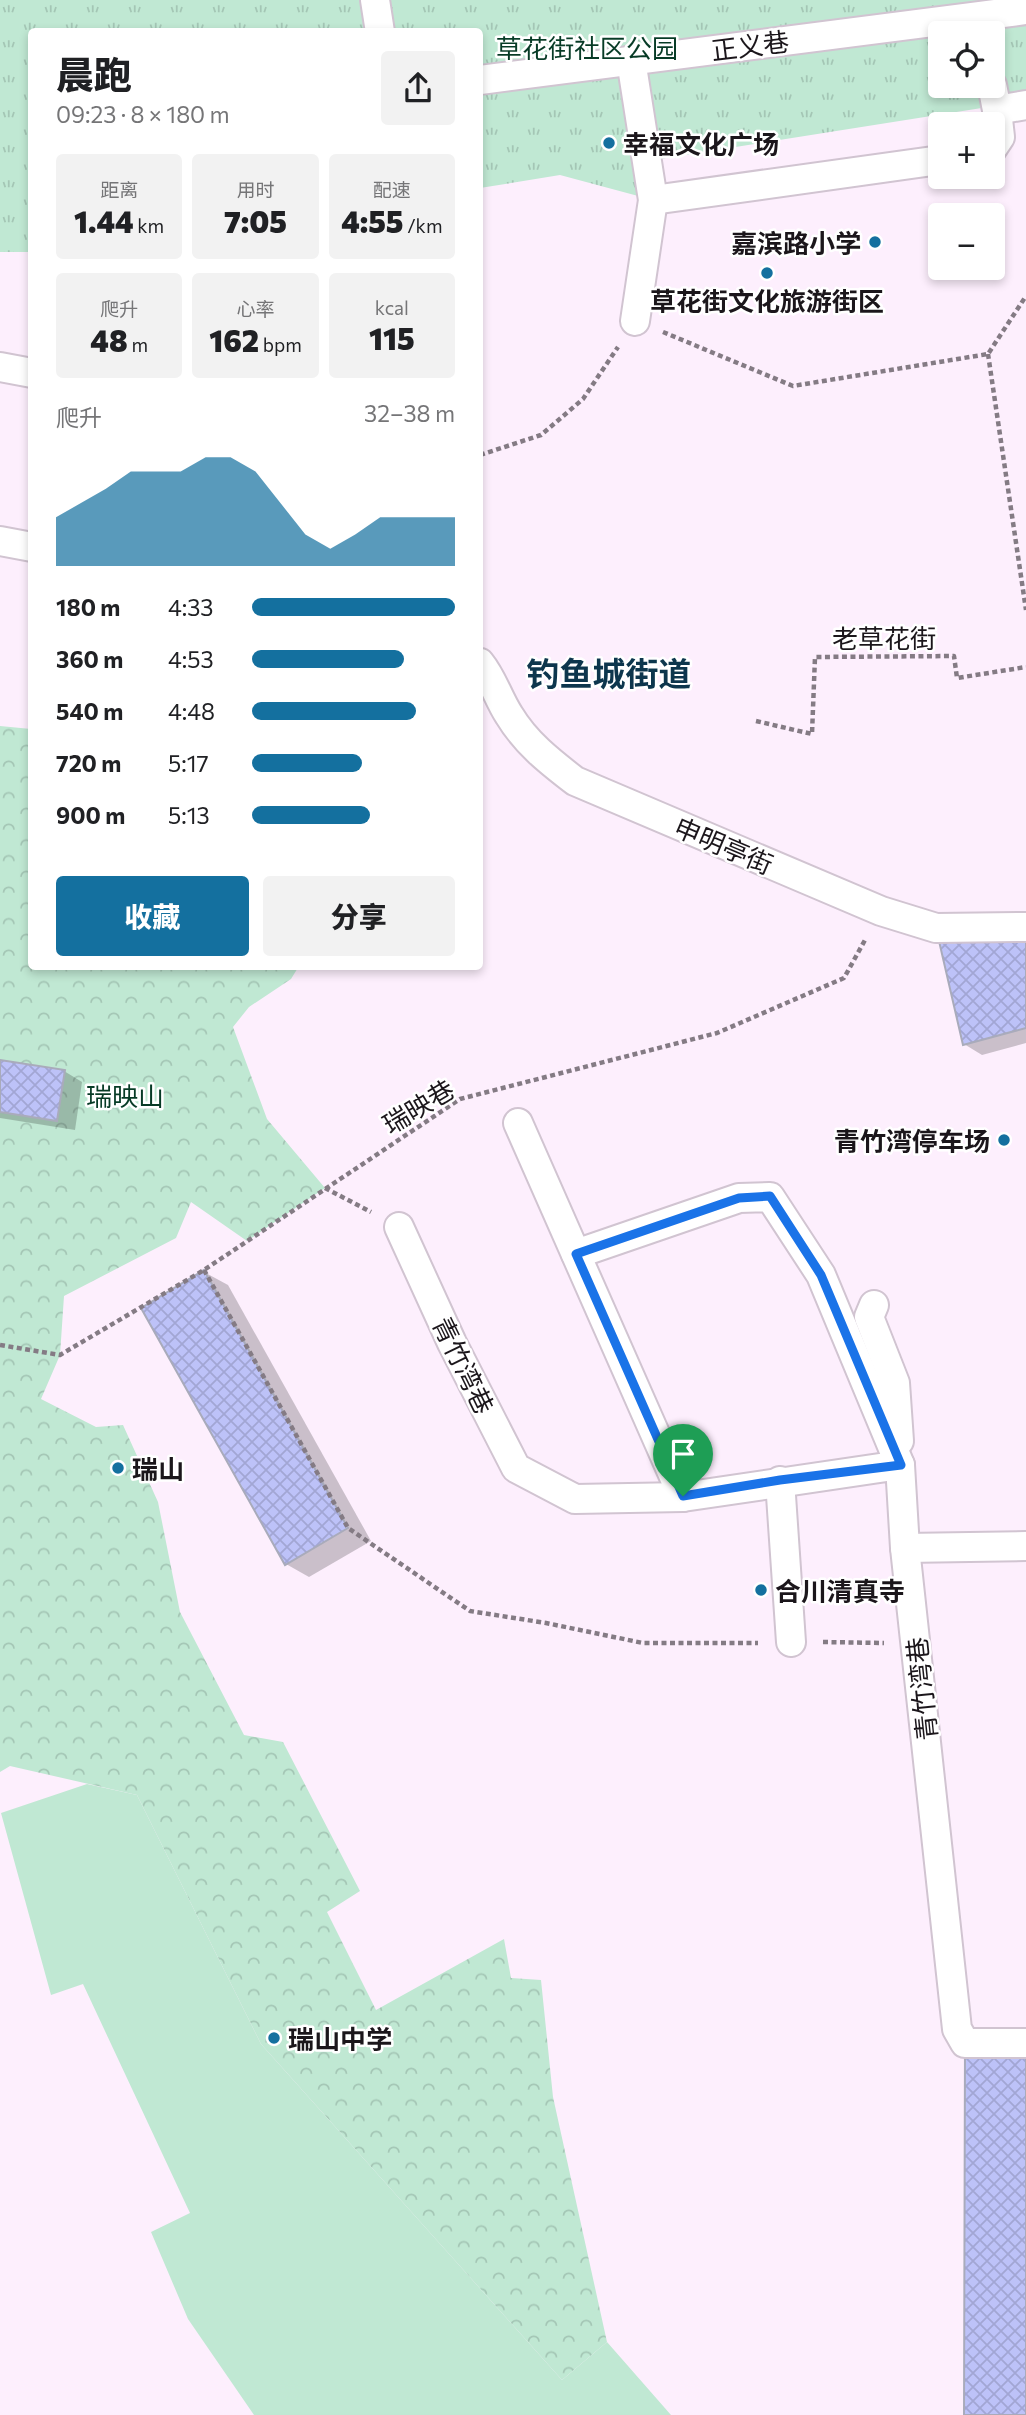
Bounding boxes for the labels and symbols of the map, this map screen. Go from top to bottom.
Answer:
street label: 正义巷 [709,25,791,65]
park label: 草花街社区公园 [496,32,678,63]
place label: 幸福文化广场 [623,128,779,159]
marker: 幸福文化广场 [601,135,617,151]
place label: 嘉滨路小学 [731,227,861,258]
marker: 嘉滨路小学 [867,234,883,250]
marker: 草花街文化旅游街区 [759,265,775,281]
place label: 草花街文化旅游街区 [650,285,884,316]
street label: 老草花街 [832,622,936,653]
district label: 钓鱼城街道 [527,652,692,693]
street label: 申明亭街 [670,810,778,880]
street label: 瑞映巷 [377,1073,459,1139]
park label: 瑞映山 [86,1080,164,1111]
place label: 青竹湾停车场 [834,1125,990,1156]
marker: 青竹湾停车场 [996,1132,1012,1148]
street label: 青竹湾巷 [427,1311,501,1419]
pin [653,1424,713,1496]
place label: 瑞山 [132,1453,184,1484]
marker: 瑞山 [110,1460,126,1476]
place label: 合川清真寺 [775,1575,905,1606]
marker: 合川清真寺 [753,1582,769,1598]
street label: 青竹湾巷 [900,1636,942,1742]
place label: 瑞山中学 [288,2023,392,2054]
marker: 瑞山中学 [266,2030,282,2046]

